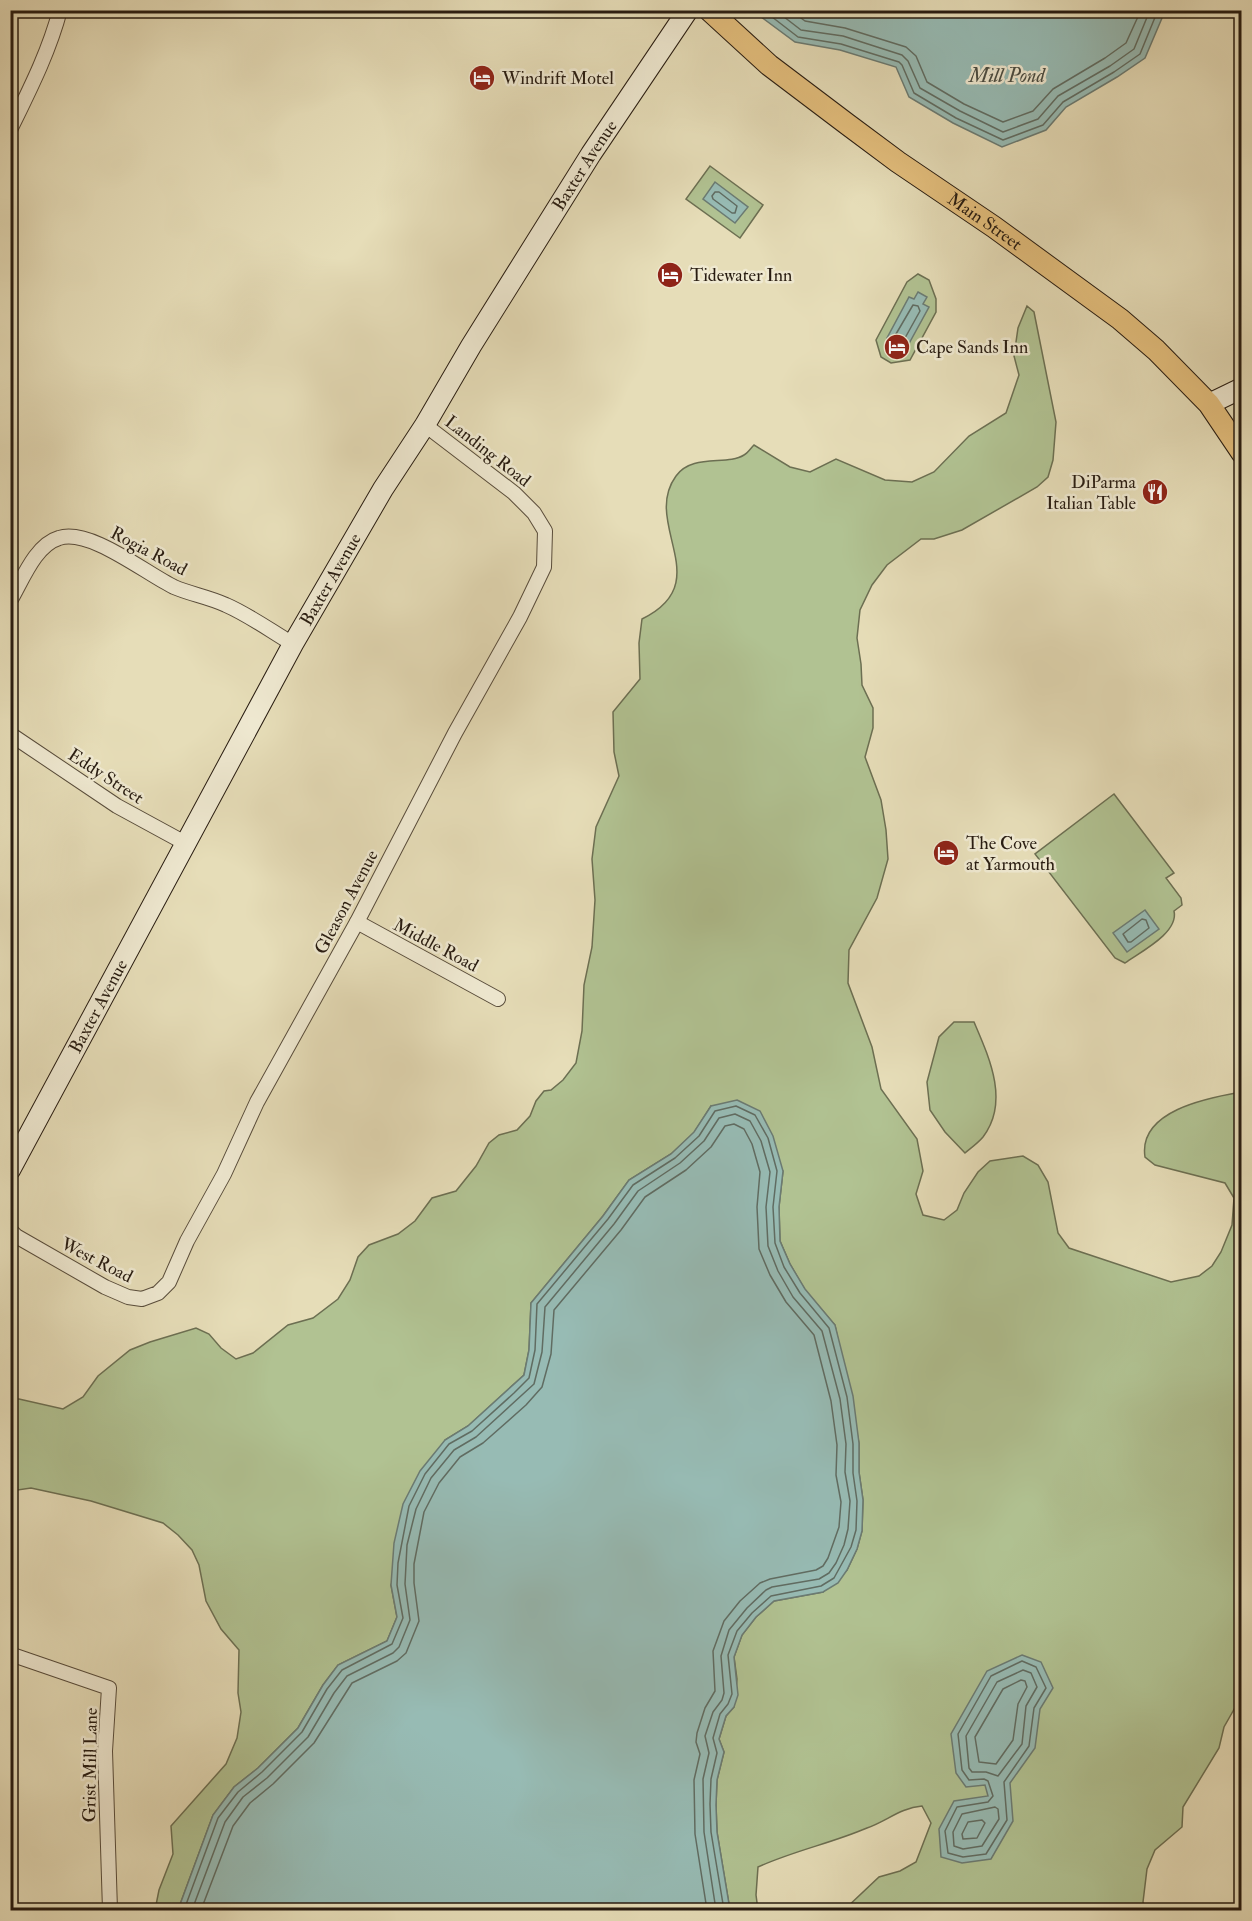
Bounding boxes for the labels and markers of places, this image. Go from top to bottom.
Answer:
hotel icon: Windrift Motel [467,63,497,93]
place label: Windrift Motel [501,67,614,90]
hotel icon: Tidewater Inn [655,260,685,290]
place label: Tidewater Inn [690,264,792,287]
hotel icon: Cape Sands Inn [882,332,912,362]
place label: Cape Sands Inn [916,336,1028,359]
place label: DiParma Italian Table [1046,471,1137,515]
restaurant icon: DiParma Italian Table [1140,477,1170,507]
place label: The Cove at Yarmouth [966,832,1056,876]
hotel icon: The Cove at Yarmouth [931,838,961,868]

